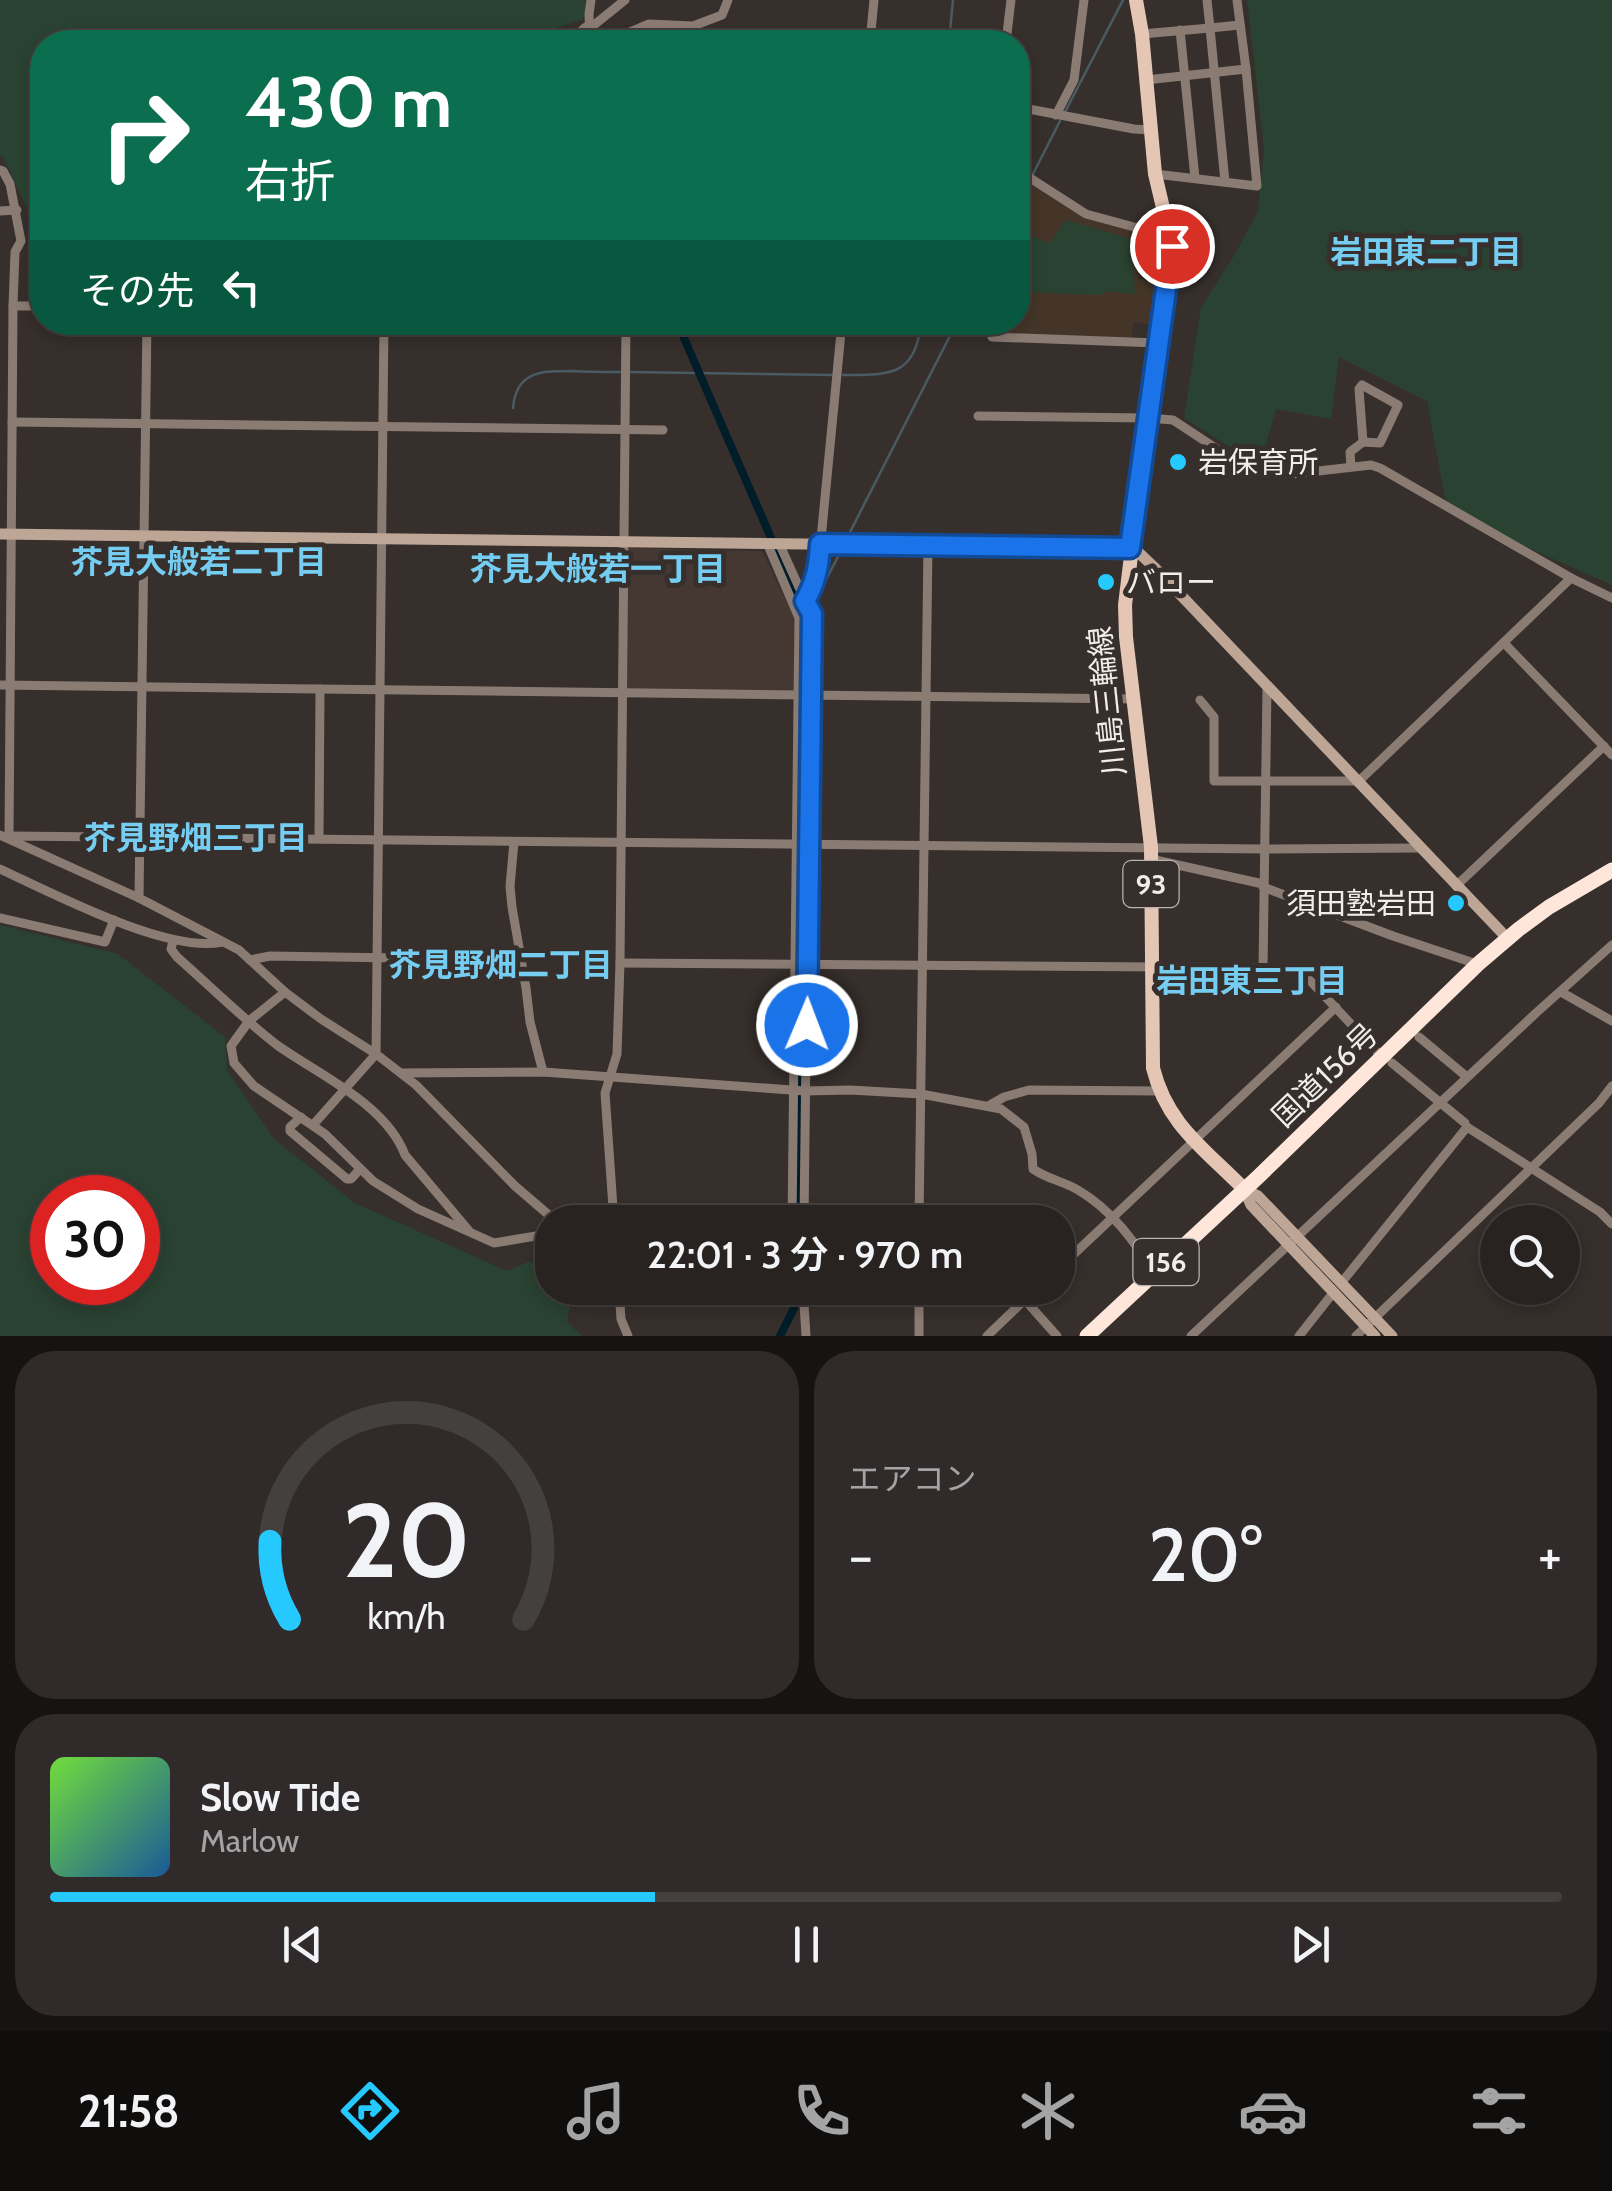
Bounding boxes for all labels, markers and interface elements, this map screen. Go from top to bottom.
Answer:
text: 430 m [245,59,452,145]
icon: right [80,70,210,200]
text: 右折 [245,154,335,208]
pin [1130,204,1215,289]
icon: arrive [1145,219,1200,274]
district label: 岩田東二丁目 [1330,232,1522,271]
icon: left [214,260,269,315]
text: その先 [80,267,194,314]
place label: 岩保育所 [1198,444,1318,481]
marker: 岩保育所 [1167,451,1189,473]
district label: 芥見大般若二丁目 [71,542,327,581]
district label: 芥見大般若一丁目 [470,549,726,588]
place label: バロー [1126,564,1216,601]
marker: バロー [1095,571,1117,593]
street label: 川島三輪線 [1081,624,1133,778]
district label: 芥見野畑三丁目 [84,818,308,857]
road number: 93 [1124,861,1178,907]
place label: 須田塾岩田 [1286,885,1436,922]
marker: 須田塾岩田 [1445,892,1467,914]
district label: 芥見野畑二丁目 [389,945,613,984]
district label: 岩田東三丁目 [1156,961,1348,1000]
position arrow [755,973,859,1077]
street label: 国道156号 [1264,1015,1386,1135]
speed limit sign: 30 [30,1175,160,1305]
map controls [1480,1205,1580,1305]
button: search [1480,1205,1580,1305]
text: 22:01 · 3 分 · 970 m [647,1231,963,1278]
road number: 156 [1134,1239,1198,1285]
text: エアコン [849,1459,977,1498]
text: 20 [343,1477,471,1603]
text: 20° [1148,1509,1262,1600]
text: − [849,1522,873,1589]
text: + [1538,1522,1562,1589]
text: km/h [368,1595,446,1638]
text: Slow Tide [200,1774,360,1821]
text: Marlow [200,1821,299,1860]
icon: previous [275,1917,330,1972]
icon: pause [779,1917,834,1972]
icon: next [1283,1917,1338,1972]
icon: directions [335,2076,405,2146]
icon: music [561,2076,631,2146]
icon: phone [787,2076,857,2146]
icon: climate [1013,2076,1083,2146]
icon: car [1238,2076,1308,2146]
icon: filters [1464,2076,1534,2146]
text: 21:58 [78,2084,180,2138]

